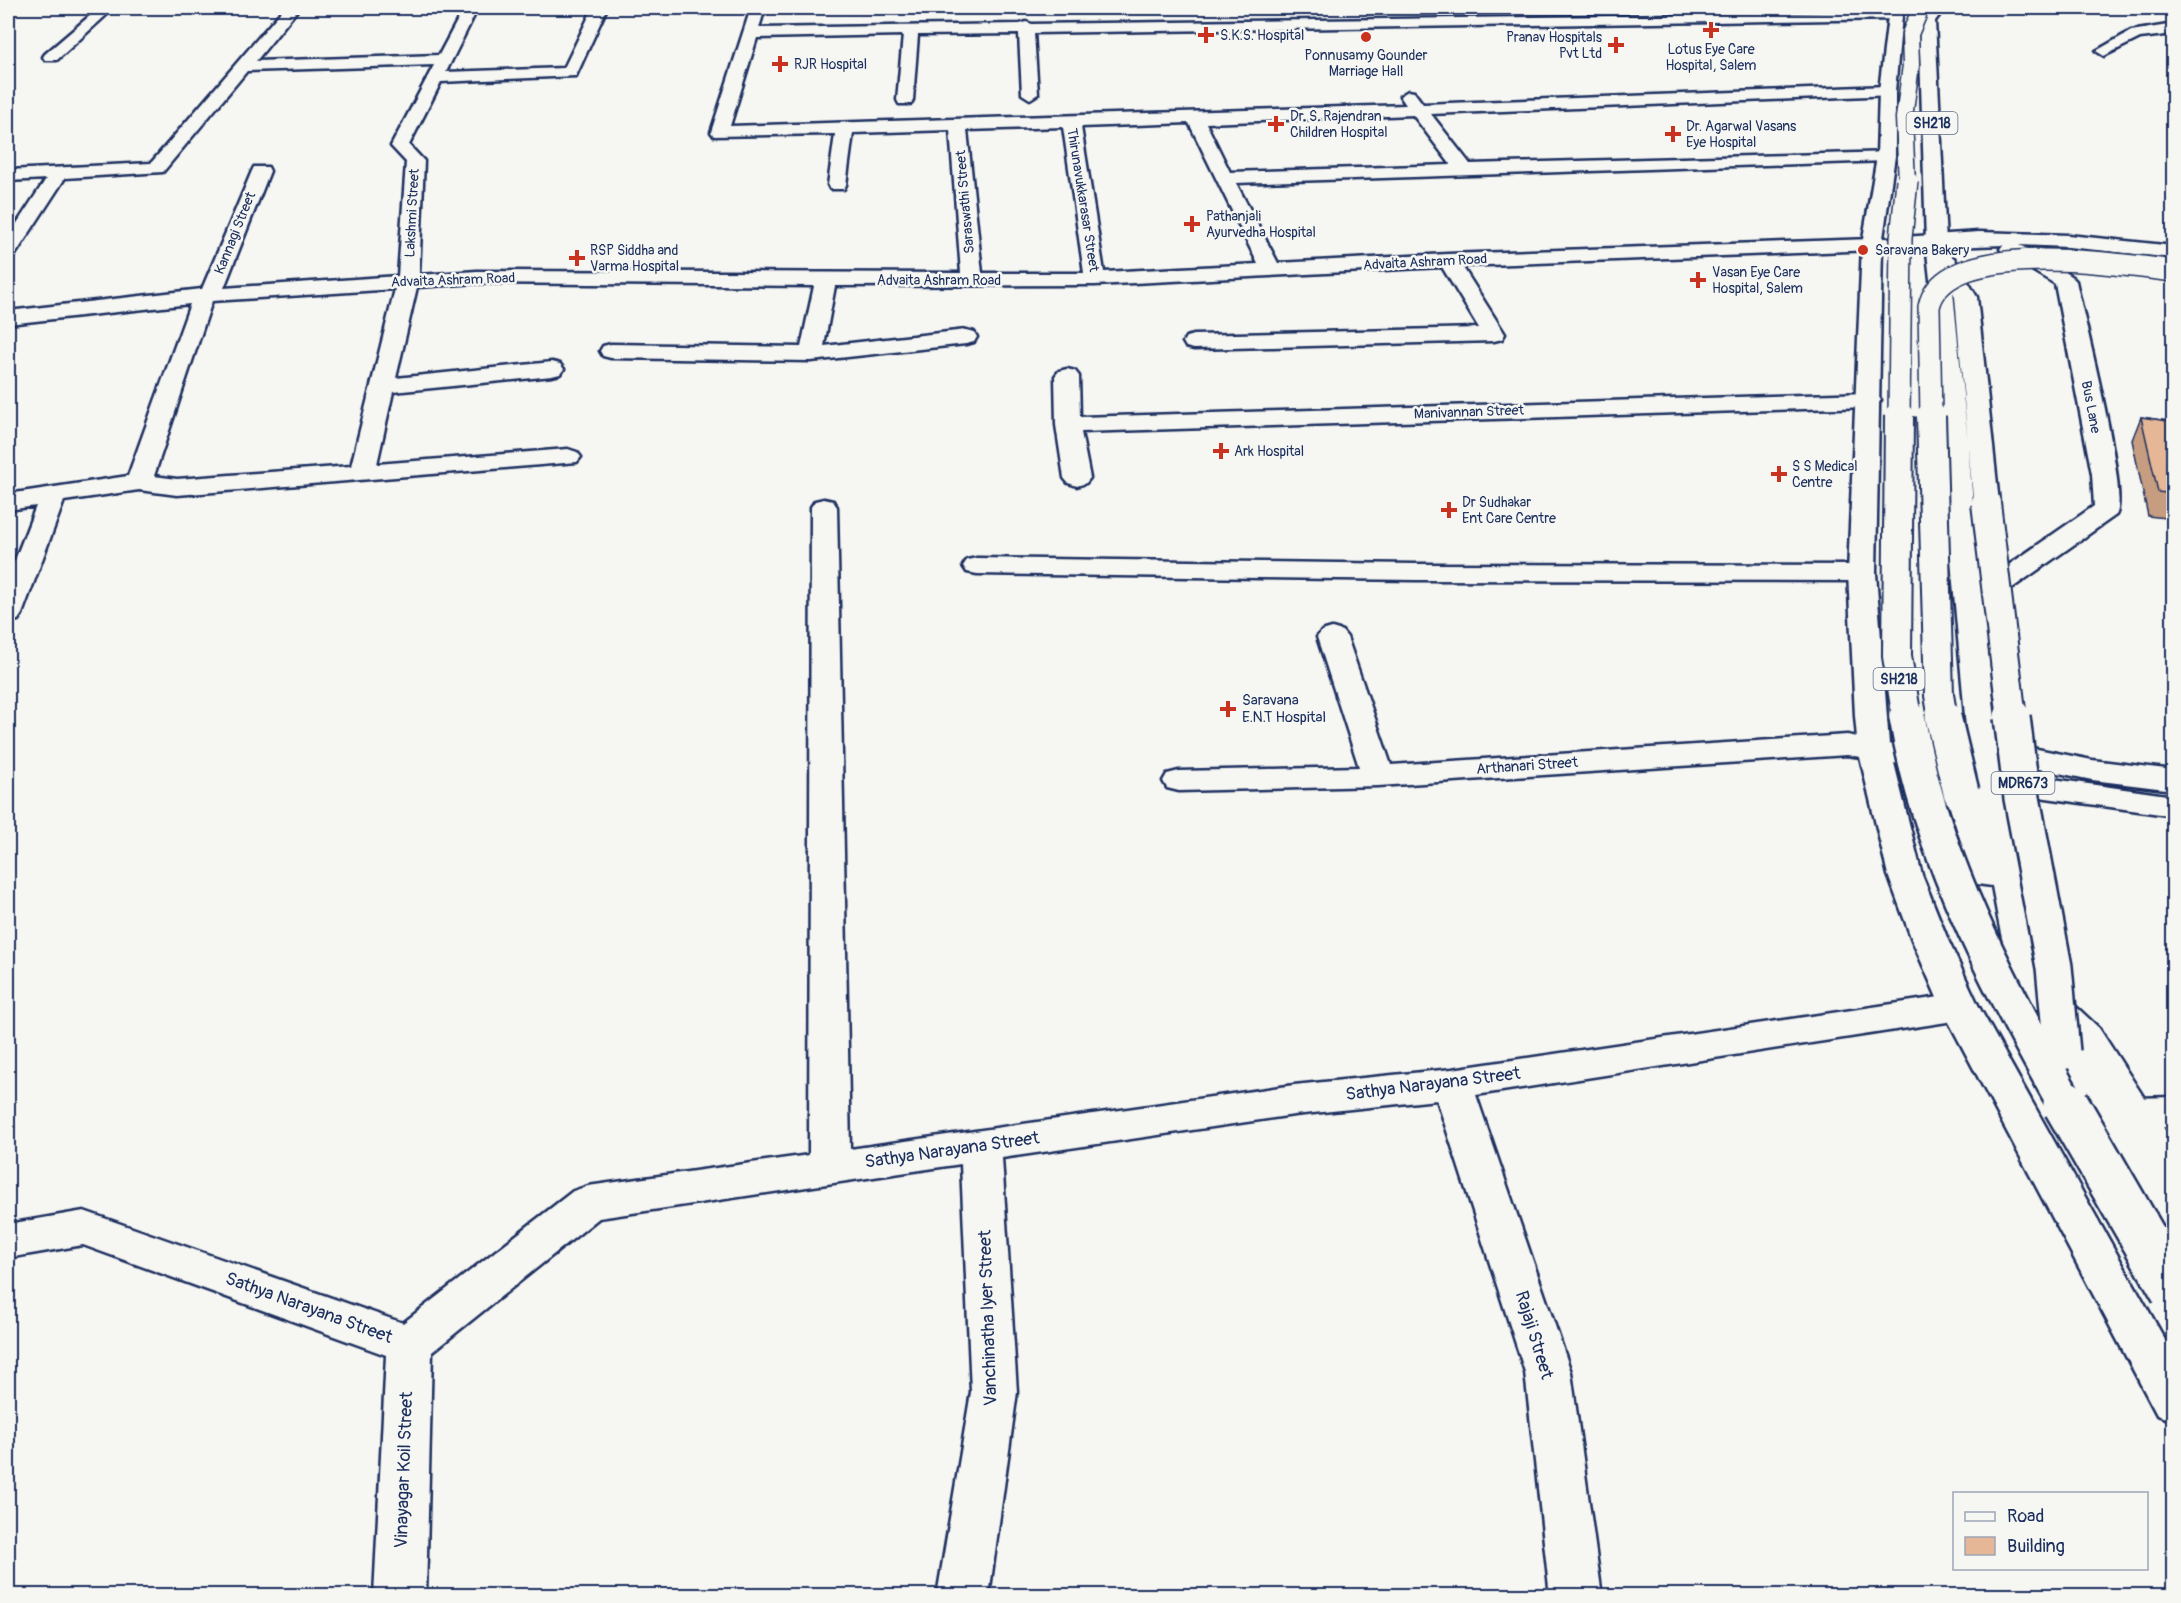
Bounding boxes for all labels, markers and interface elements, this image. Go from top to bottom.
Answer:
marker: Lotus Eye Care Hospital, Salem [1702,21,1720,39]
marker: S.K.S. Hospital [1197,26,1215,44]
place label: S.K.S. Hospital [1220,27,1304,44]
place label: Pranav Hospitals Pvt Ltd [1506,29,1603,62]
marker: Ponnusamy Gounder Marriage Hall [1359,30,1373,44]
marker: Pranav Hospitals Pvt Ltd [1607,36,1625,54]
place label: Lotus Eye Care Hospital, Salem [1665,41,1757,74]
place label: Ponnusamy Gounder Marriage Hall [1305,47,1427,80]
marker: RJR Hospital [771,55,789,73]
place label: RJR Hospital [794,56,867,73]
place label: Dr. S. Rajendran Children Hospital [1290,108,1388,141]
road number: SH218 [1906,112,1958,134]
marker: Dr. S. Rajendran Children Hospital [1267,115,1285,133]
place label: Dr. Agarwal Vasans Eye Hospital [1686,118,1797,151]
marker: Dr. Agarwal Vasans Eye Hospital [1664,125,1682,143]
street label: Thirunavukkarasar Street [1063,127,1103,273]
street label: Saraswathi Street [952,149,978,254]
street label: Lakshmi Street [401,168,423,258]
street label: Kannagi Street [211,189,259,277]
place label: Pathanjali Ayurvedha Hospital [1206,208,1316,241]
marker: Pathanjali Ayurvedha Hospital [1183,215,1201,233]
place label: RSP Siddha and Varma Hospital [590,242,679,275]
place label: Saravana Bakery [1875,242,1969,259]
marker: Saravana Bakery [1856,243,1870,257]
marker: RSP Siddha and Varma Hospital [568,249,586,267]
street label: Advaita Ashram Road [1362,250,1488,274]
place label: Vasan Eye Care Hospital, Salem [1712,264,1803,297]
street label: Advaita Ashram Road [391,269,516,291]
marker: Vasan Eye Care Hospital, Salem [1689,271,1707,289]
street label: Advaita Ashram Road [877,272,1001,289]
street label: Bus Lane [2078,379,2104,435]
street label: Manivannan Street [1414,402,1525,422]
marker: Ark Hospital [1212,442,1230,460]
place label: Ark Hospital [1234,443,1304,460]
place label: S S Medical Centre [1792,458,1858,491]
marker: S S Medical Centre [1770,465,1788,483]
place label: Dr Sudhakar Ent Care Centre [1462,494,1556,527]
marker: Dr Sudhakar Ent Care Centre [1440,501,1458,519]
road number: SH218 [1874,668,1924,690]
place label: Saravana E.N.T Hospital [1242,691,1326,727]
marker: Saravana E.N.T Hospital [1219,700,1237,718]
street label: Arthanari Street [1475,753,1580,779]
road number: MDR673 [1992,772,2054,794]
street label: Sathya Narayana Street [1344,1062,1523,1106]
street label: Sathya Narayana Street [863,1126,1042,1174]
street label: Vanchinatha Iyer Street [973,1229,1003,1406]
street label: Sathya Narayana Street [222,1267,396,1349]
street label: Rajaji Street [1510,1288,1559,1383]
street label: Vinayagar Koil Street [390,1390,418,1549]
legend [1953,1492,2148,1570]
text: Road [2007,1505,2044,1528]
text: Building [2007,1535,2065,1558]

